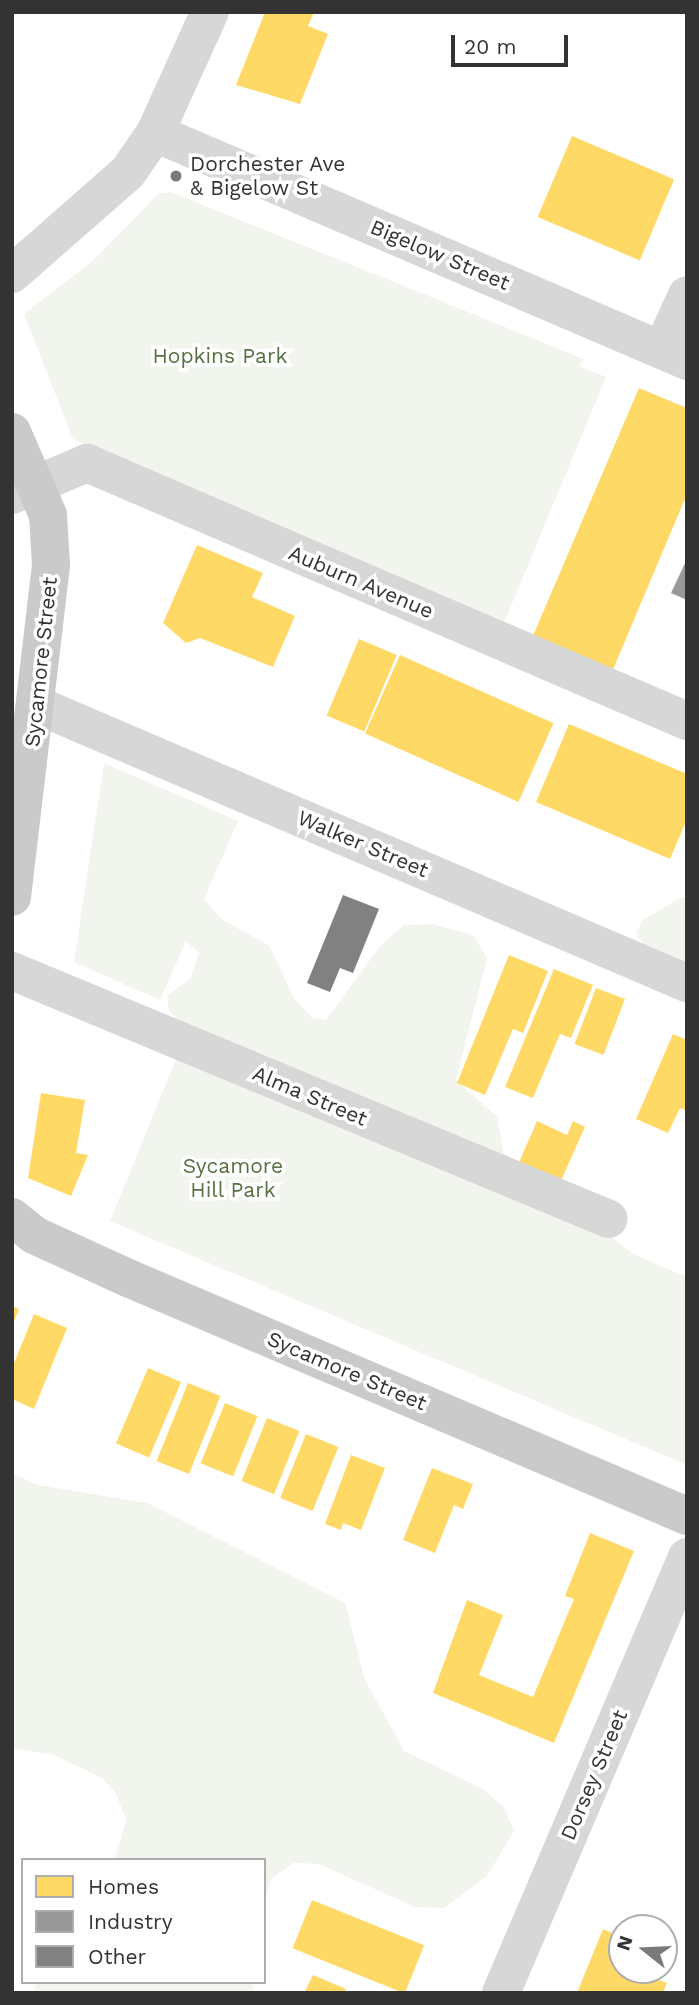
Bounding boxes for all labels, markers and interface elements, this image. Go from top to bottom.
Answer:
scale bar [454,21,571,65]
text: 20 m [464,34,516,59]
place label: Dorchester Ave & Bigelow St [190,151,347,201]
marker: Dorchester Ave & Bigelow St [168,168,184,184]
street label: Bigelow Street [366,214,514,296]
park label: Hopkins Park [153,343,287,369]
street label: Auburn Avenue [284,540,438,624]
street label: Sycamore Street [20,576,62,748]
street label: Walker Street [294,805,432,883]
street label: Alma Street [249,1060,371,1132]
park label: Sycamore Hill Park [183,1153,283,1203]
street label: Sycamore Street [263,1326,431,1416]
street label: Dorsey Street [555,1706,633,1844]
legend [21,1858,266,1984]
text: Homes [88,1874,159,1899]
text: Industry [88,1909,173,1934]
north arrow [608,1914,678,1984]
text: N [611,1933,638,1953]
text: Other [88,1944,146,1969]

